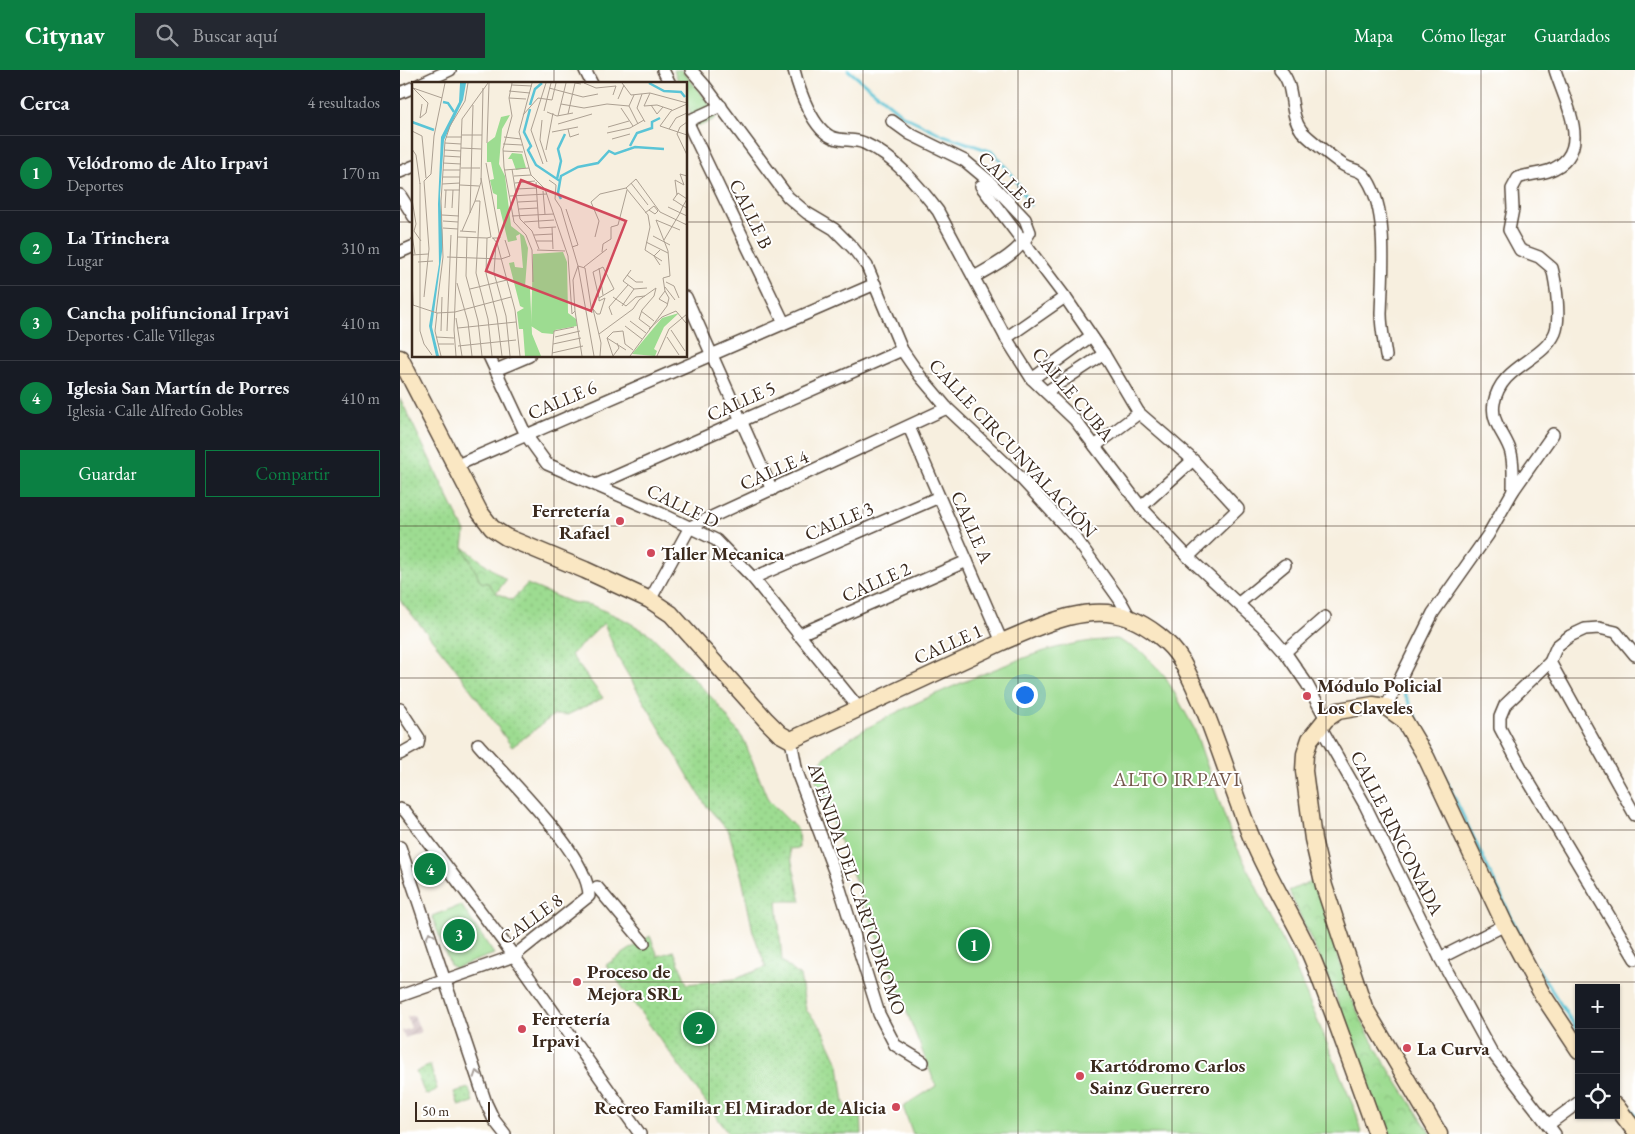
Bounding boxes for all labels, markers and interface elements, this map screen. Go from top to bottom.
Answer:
search box [135,13,485,58]
text: Citynav [25,20,105,51]
icon: search [153,21,181,49]
text: Buscar aquí [193,23,277,48]
text: Mapa [1354,24,1393,47]
text: Cómo llegar [1421,24,1506,47]
text: Guardados [1534,24,1610,47]
inset map [412,82,688,358]
text: Cerca [20,89,70,116]
text: 4 resultados [308,92,380,113]
street label: CALLE 8 [973,146,1041,214]
text: Velódromo de Alto Irpavi [67,150,268,175]
text: 1 [32,163,40,184]
text: 170 m [341,163,380,184]
text: Deportes [67,175,123,196]
street label: CALLE B [723,175,779,253]
text: La Trinchera [67,225,170,250]
text: 2 [32,238,40,259]
text: 310 m [341,238,380,259]
text: Lugar [67,250,103,271]
text: Cancha polifuncional Irpavi [67,300,289,325]
text: 3 [32,313,40,334]
text: 410 m [341,313,380,334]
text: Deportes · Calle Villegas [67,325,215,346]
street label: CALLE CUBA [1026,342,1120,447]
street label: CALLE CIRCUNVALACIÓN [923,353,1103,543]
street label: CALLE 6 [524,374,600,426]
text: Iglesia San Martín de Porres [67,375,289,400]
street label: CALLE 5 [703,375,779,427]
text: 4 [32,388,40,409]
text: 410 m [341,388,380,409]
text: Iglesia · Calle Alfredo Gobles [67,400,243,421]
street label: CALLE 4 [736,443,813,496]
button: Guardar [20,450,195,497]
button: Compartir [205,450,380,497]
street label: CALLE D [643,478,723,534]
street label: CALLE A [945,487,999,568]
street label: CALLE 3 [801,495,877,547]
place label: Ferretería Rafael [532,498,611,545]
marker: Ferretería Rafael [614,515,626,527]
place label: Taller Mecanica [661,541,785,566]
marker: Taller Mecanica [645,547,657,559]
street label: CALLE 2 [838,556,914,608]
street label: CALLE 1 [910,618,986,670]
place label: Módulo Policial Los Claveles [1317,673,1443,720]
your location [1012,682,1038,708]
marker: Módulo Policial Los Claveles [1301,690,1313,702]
street label: CALLE RINCONADA [1345,746,1450,920]
street label: AVENIDA DEL CARTODROMO [802,759,912,1018]
district label: ALTO IRPAVI [1112,766,1241,792]
pin: 4 [414,850,446,888]
street label: CALLE 8 [494,888,568,950]
pin: 3 [443,916,475,954]
pin: 1 [958,926,990,964]
one-way arrow [425,931,435,940]
place label: Proceso de Mejora SRL [587,959,683,1006]
marker: Proceso de Mejora SRL [571,976,583,988]
map controls [1575,984,1620,1119]
button: + [1575,984,1620,1029]
place label: Ferretería Irpavi [532,1006,611,1053]
pin: 2 [683,1009,715,1047]
marker: Ferretería Irpavi [516,1023,528,1035]
button: − [1575,1029,1620,1074]
place label: La Curva [1417,1036,1490,1061]
marker: La Curva [1401,1042,1413,1054]
place label: Kartódromo Carlos Sainz Guerrero [1090,1053,1246,1100]
marker: Kartódromo Carlos Sainz Guerrero [1074,1070,1086,1082]
one-way arrow [473,1071,483,1079]
button: locate [1575,1074,1620,1119]
place label: Recreo Familiar El Mirador de Alicia [594,1095,887,1120]
scale bar [415,1099,490,1122]
marker: Recreo Familiar El Mirador de Alicia [890,1101,902,1113]
text: 50 m [422,1102,449,1120]

